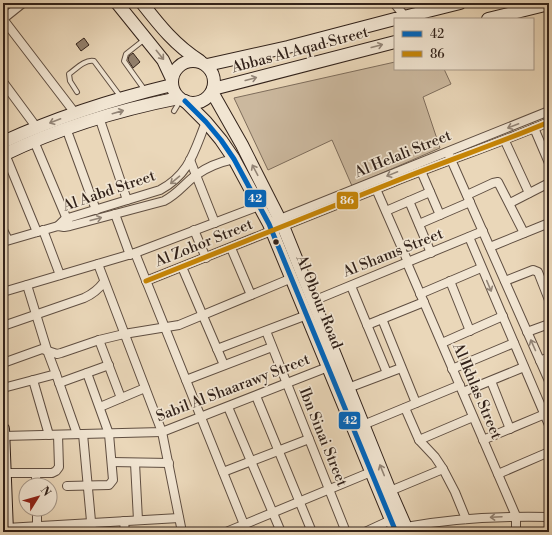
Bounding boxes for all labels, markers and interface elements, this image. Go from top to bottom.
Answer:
legend [394,18,534,70]
street label: Abbas Al Aqad Street [229,22,371,78]
text: 42 [430,27,444,42]
one-way arrow [370,42,383,50]
text: 86 [430,47,445,62]
one-way arrow [155,50,164,61]
one-way arrow [244,75,257,82]
one-way arrow [111,108,124,115]
one-way arrow [49,117,61,125]
one-way arrow [507,122,519,130]
street label: Al Helali Street [351,126,455,182]
one-way arrow [251,164,258,176]
street label: Al Aabd Street [59,166,159,216]
one-way arrow [386,171,398,178]
one-way arrow [169,175,180,184]
line badge: 42 [244,189,267,208]
line badge: 86 [336,191,359,210]
text: 42 [248,192,262,206]
text: 86 [340,194,354,208]
one-way arrow [89,215,102,222]
street label: Al Zohor Street [151,215,256,272]
street label: Al Shams Street [339,224,447,282]
unlabelled marker [271,237,281,247]
street label: Al Obour Road [291,251,347,352]
one-way arrow [486,279,494,291]
street label: Al Ikhlas Street [448,339,506,443]
one-way arrow [529,340,537,352]
street label: Sabil Al Shaarawy Street [153,350,313,426]
street label: Ibn Sinai Street [294,385,352,490]
line badge: 42 [338,411,361,430]
text: 42 [343,414,357,428]
one-way arrow [377,465,385,477]
north arrow [18,477,58,517]
text: N [37,484,54,500]
one-way arrow [490,513,503,521]

